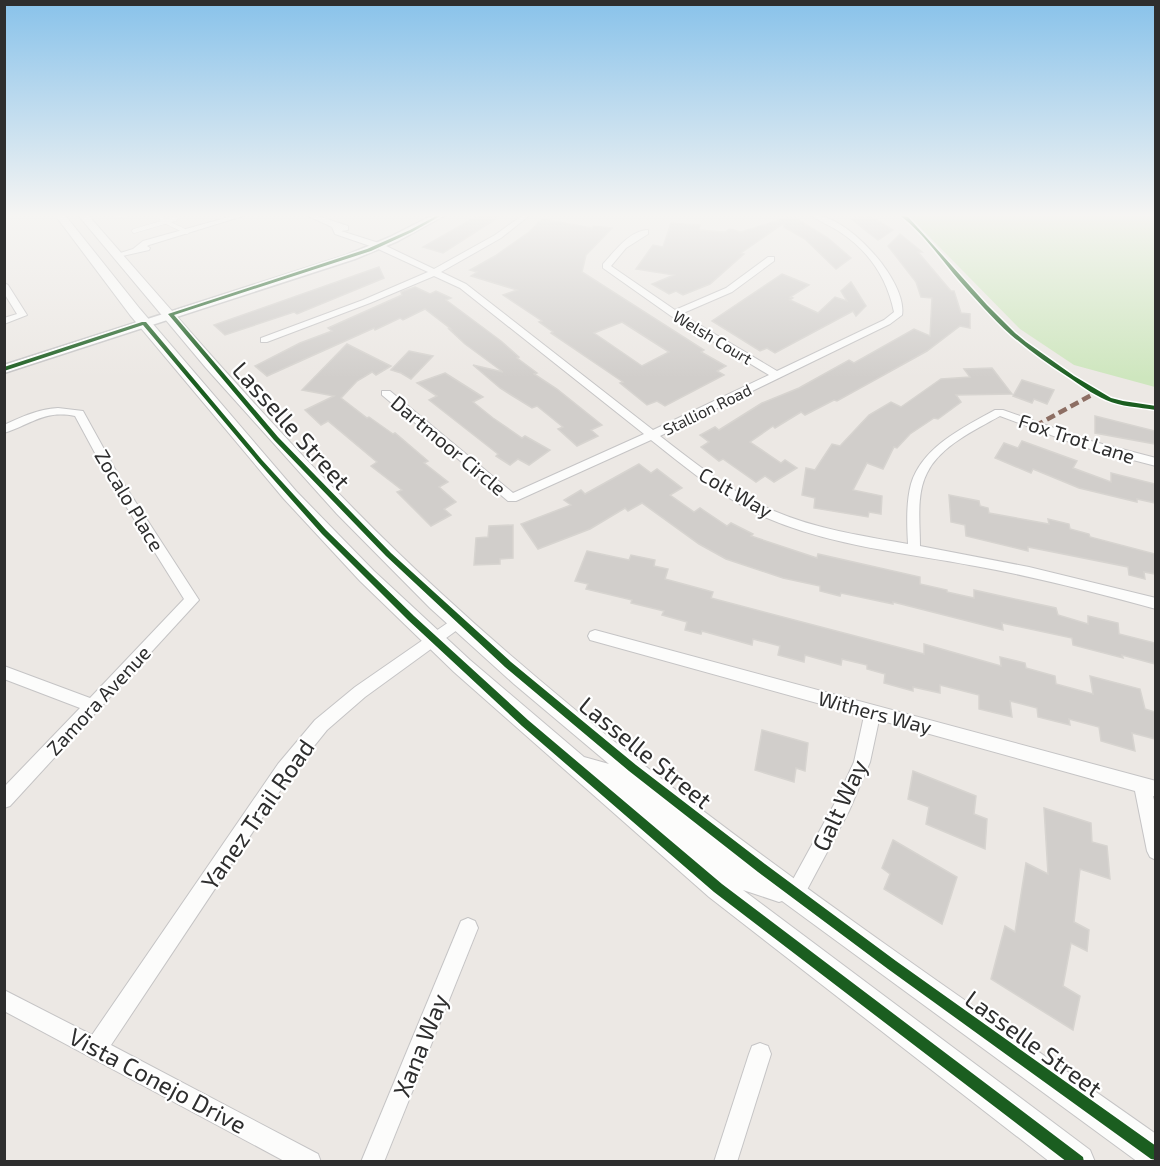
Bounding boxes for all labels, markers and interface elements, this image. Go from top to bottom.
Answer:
street label: Welsh Court [670,306,756,368]
street label: Lasselle Street [227,355,357,495]
street label: Stallion Road [660,379,754,439]
street label: Dartmoor Circle [387,390,511,500]
street label: Fox Trot Lane [1016,408,1138,468]
street label: Zocalo Place [90,445,170,555]
street label: Colt Way [695,461,777,523]
street label: Zamora Avenue [41,640,155,760]
street label: Withers Way [816,685,935,739]
street label: Lasselle Street [574,690,718,814]
street label: Yanez Trail Road [194,733,320,895]
street label: Galt Way [805,754,873,855]
street label: Lasselle Street [960,984,1108,1102]
street label: Xana Way [386,989,454,1101]
street label: Vista Conejo Drive [64,1021,252,1139]

